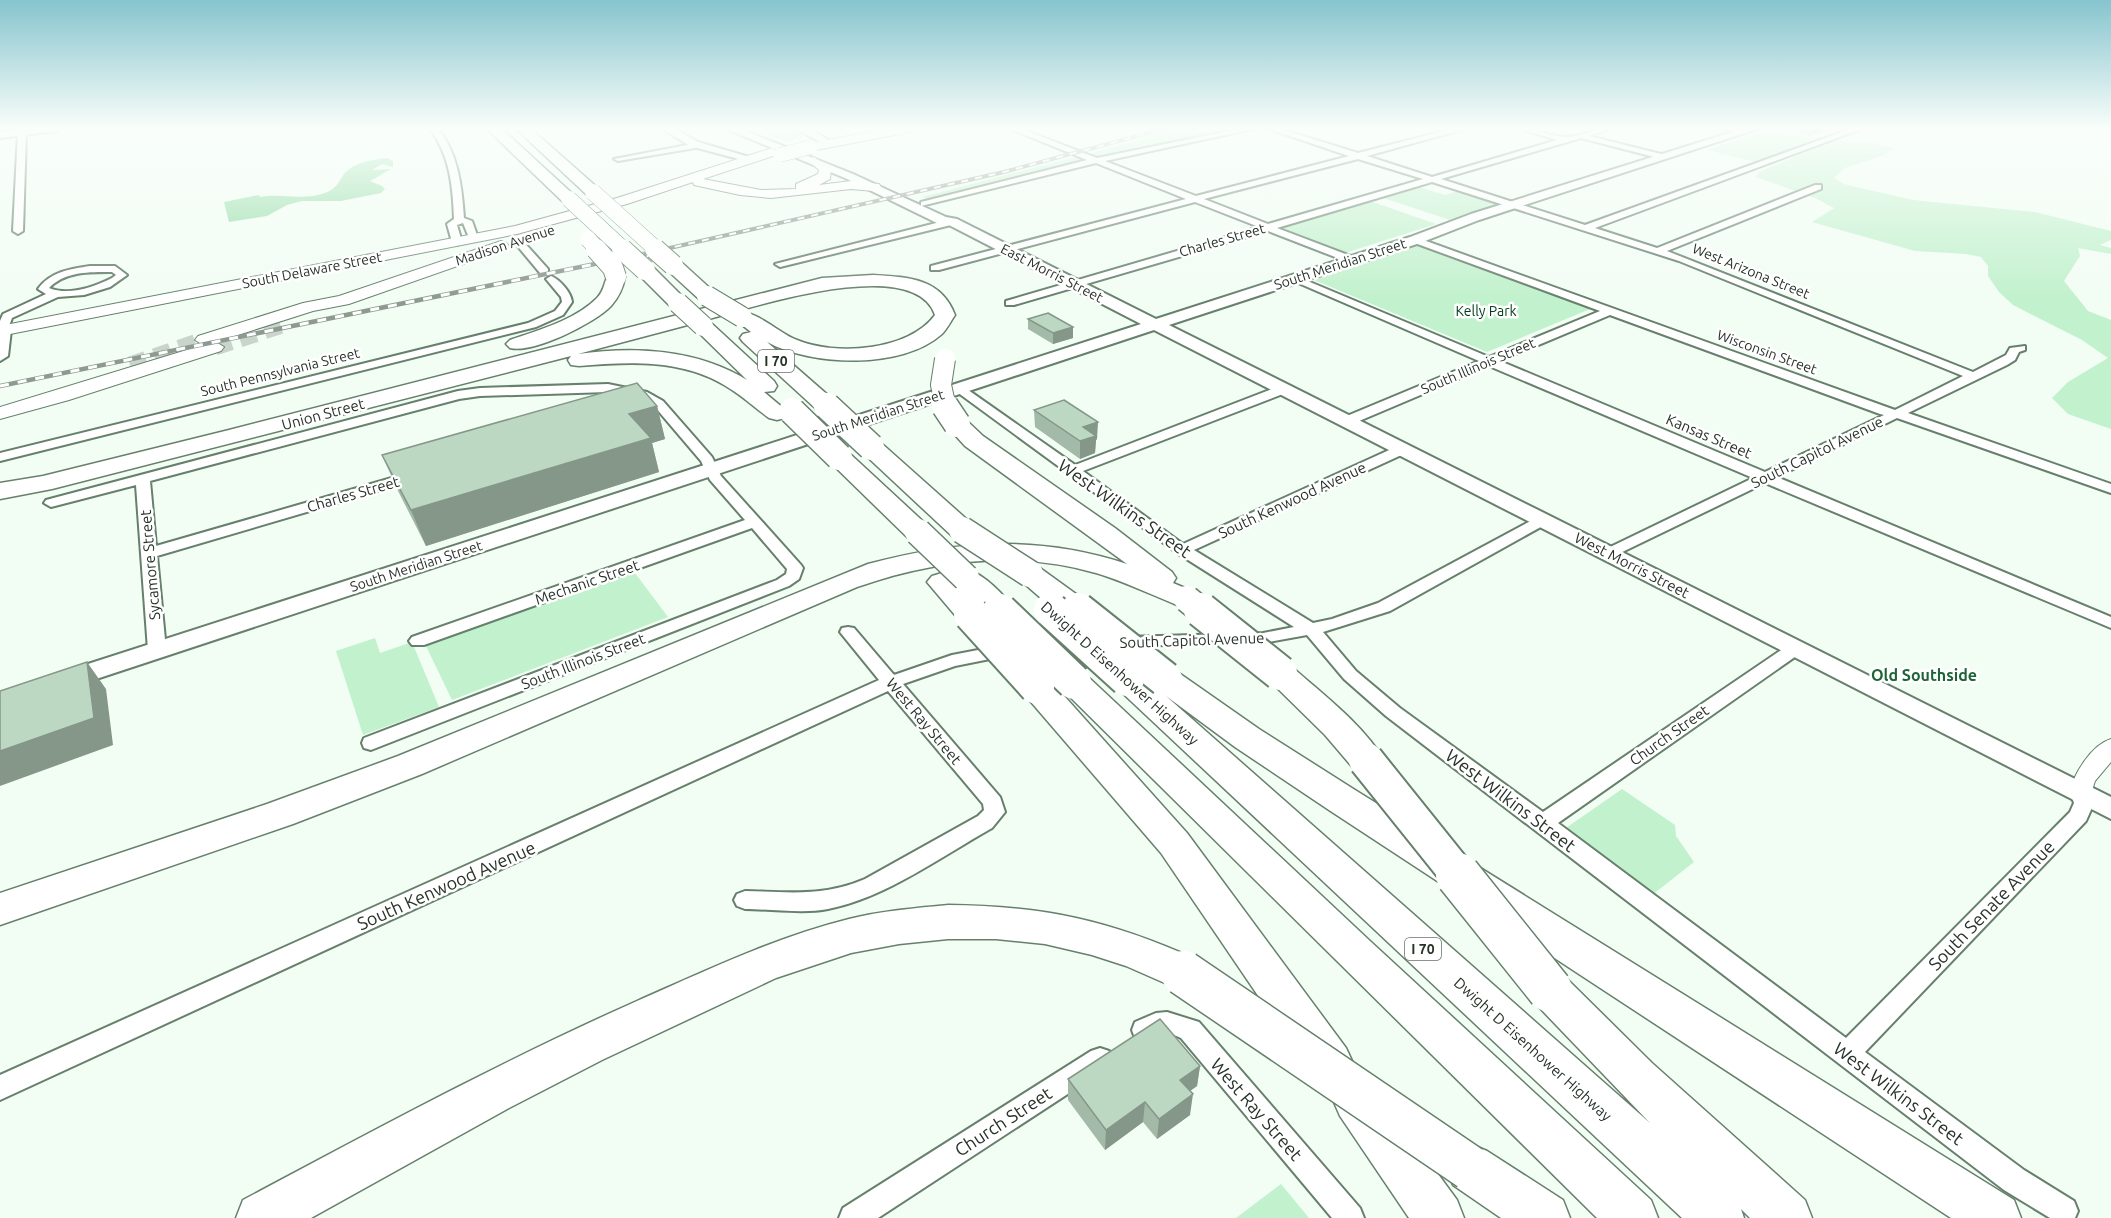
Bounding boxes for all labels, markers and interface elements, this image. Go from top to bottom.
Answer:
street label: Charles Street [1177,220,1267,260]
street label: Madison Avenue [453,221,557,269]
street label: South Meridian Street [1272,235,1409,293]
street label: East Morris Street [998,240,1106,306]
street label: West Arizona Street [1690,240,1812,302]
street label: South Delaware Street [241,248,384,291]
park label: Kelly Park [1455,303,1517,319]
street label: Wisconsin Street [1715,327,1820,378]
street label: South Illinois Street [1418,335,1538,397]
street label: South Pennsylvania Street [199,344,362,400]
road number: I 70 [758,350,794,372]
street label: South Meridian Street [810,386,947,444]
street label: Union Street [280,395,366,433]
street label: Kansas Street [1664,410,1754,462]
street label: South Capitol Avenue [1748,413,1886,491]
street label: West Wilkins Street [1055,455,1195,561]
street label: South Kenwood Avenue [1216,458,1368,542]
street label: Charles Street [305,473,401,515]
street label: Sycamore Street [137,509,163,621]
street label: West Morris Street [1572,529,1692,601]
street label: South Meridian Street [348,537,485,595]
street label: Mechanic Street [533,556,641,608]
street label: Dwight D Eisenhower Highway [1038,598,1202,748]
street label: South Capitol Avenue [1119,629,1265,651]
street label: South Illinois Street [519,630,647,692]
district label: Old Southside [1871,666,1977,684]
street label: West Ray Street [883,674,965,768]
street label: Church Street [1626,701,1712,769]
street label: West Wilkins Street [1442,745,1580,855]
street label: South Senate Avenue [1924,836,2058,974]
street label: South Kenwood Avenue [354,837,538,933]
road number: I 70 [1405,938,1441,960]
street label: Dwight D Eisenhower Highway [1451,974,1615,1124]
street label: West Wilkins Street [1830,1038,1968,1148]
street label: West Ray Street [1207,1054,1307,1164]
street label: Church Street [951,1082,1055,1160]

